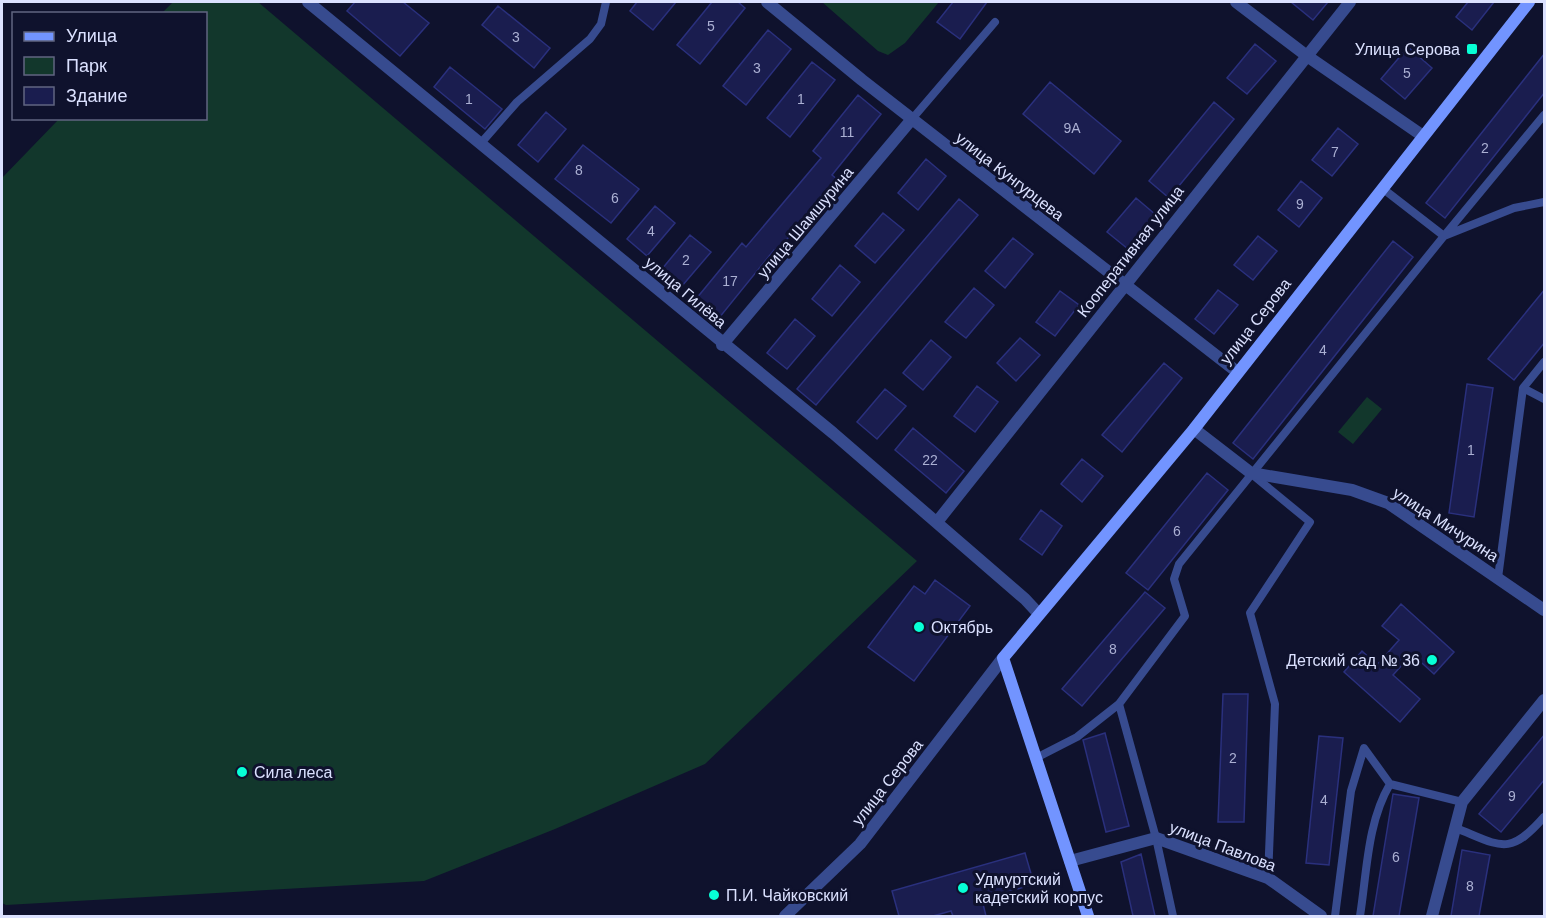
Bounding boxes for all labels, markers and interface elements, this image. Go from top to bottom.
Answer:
legend [12,12,207,120]
house number: 5 [707,18,715,34]
text: Улица [66,26,118,46]
house number: 3 [512,29,520,45]
place label: Улица Серова [1355,41,1460,58]
marker: Улица Серова [1465,42,1479,56]
text: Парк [66,56,107,76]
house number: 3 [753,60,761,76]
house number: 5 [1403,65,1411,81]
text: Здание [66,86,127,106]
house number: 1 [465,91,473,107]
house number: 1 [797,91,805,107]
house number: 9А [1063,120,1081,136]
house number: 11 [840,124,854,140]
street label: улица Кунгурцева [952,129,1067,224]
house number: 2 [1481,140,1489,156]
house number: 7 [1331,144,1339,160]
house number: 8 [575,162,583,178]
street label: улица Шамшурина [754,163,857,281]
street label: Кооперативная улица [1074,182,1187,320]
house number: 6 [611,190,619,206]
house number: 9 [1296,196,1304,212]
house number: 4 [647,223,655,239]
house number: 2 [682,252,690,268]
street label: улица Гилёва [642,254,730,331]
house number: 17 [722,273,738,289]
street label: улица Серова [1217,275,1294,367]
house number: 4 [1319,342,1327,358]
house number: 1 [1467,442,1475,458]
house number: 22 [922,452,938,468]
street label: улица Мичурина [1390,484,1502,565]
house number: 6 [1173,523,1181,539]
place label: Октябрь [931,619,993,636]
marker: Октябрь [912,620,926,634]
house number: 8 [1109,641,1117,657]
place label: Детский сад № 36 [1286,652,1420,669]
marker: Детский сад № 36 [1425,653,1439,667]
street label: улица Серова [849,736,926,828]
house number: 2 [1229,750,1237,766]
place label: Сила леса [254,764,332,781]
marker: Сила леса [235,765,249,779]
house number: 9 [1508,788,1516,804]
house number: 4 [1320,792,1328,808]
street label: улица Павлова [1167,818,1279,875]
house number: 6 [1392,849,1400,865]
place label: Удмуртский кадетский корпус [975,871,1103,906]
house number: 8 [1466,878,1474,894]
marker: Удмуртский кадетский корпус [956,881,970,895]
place label: П.И. Чайковский [726,887,848,904]
marker: П.И. Чайковский [707,888,721,902]

